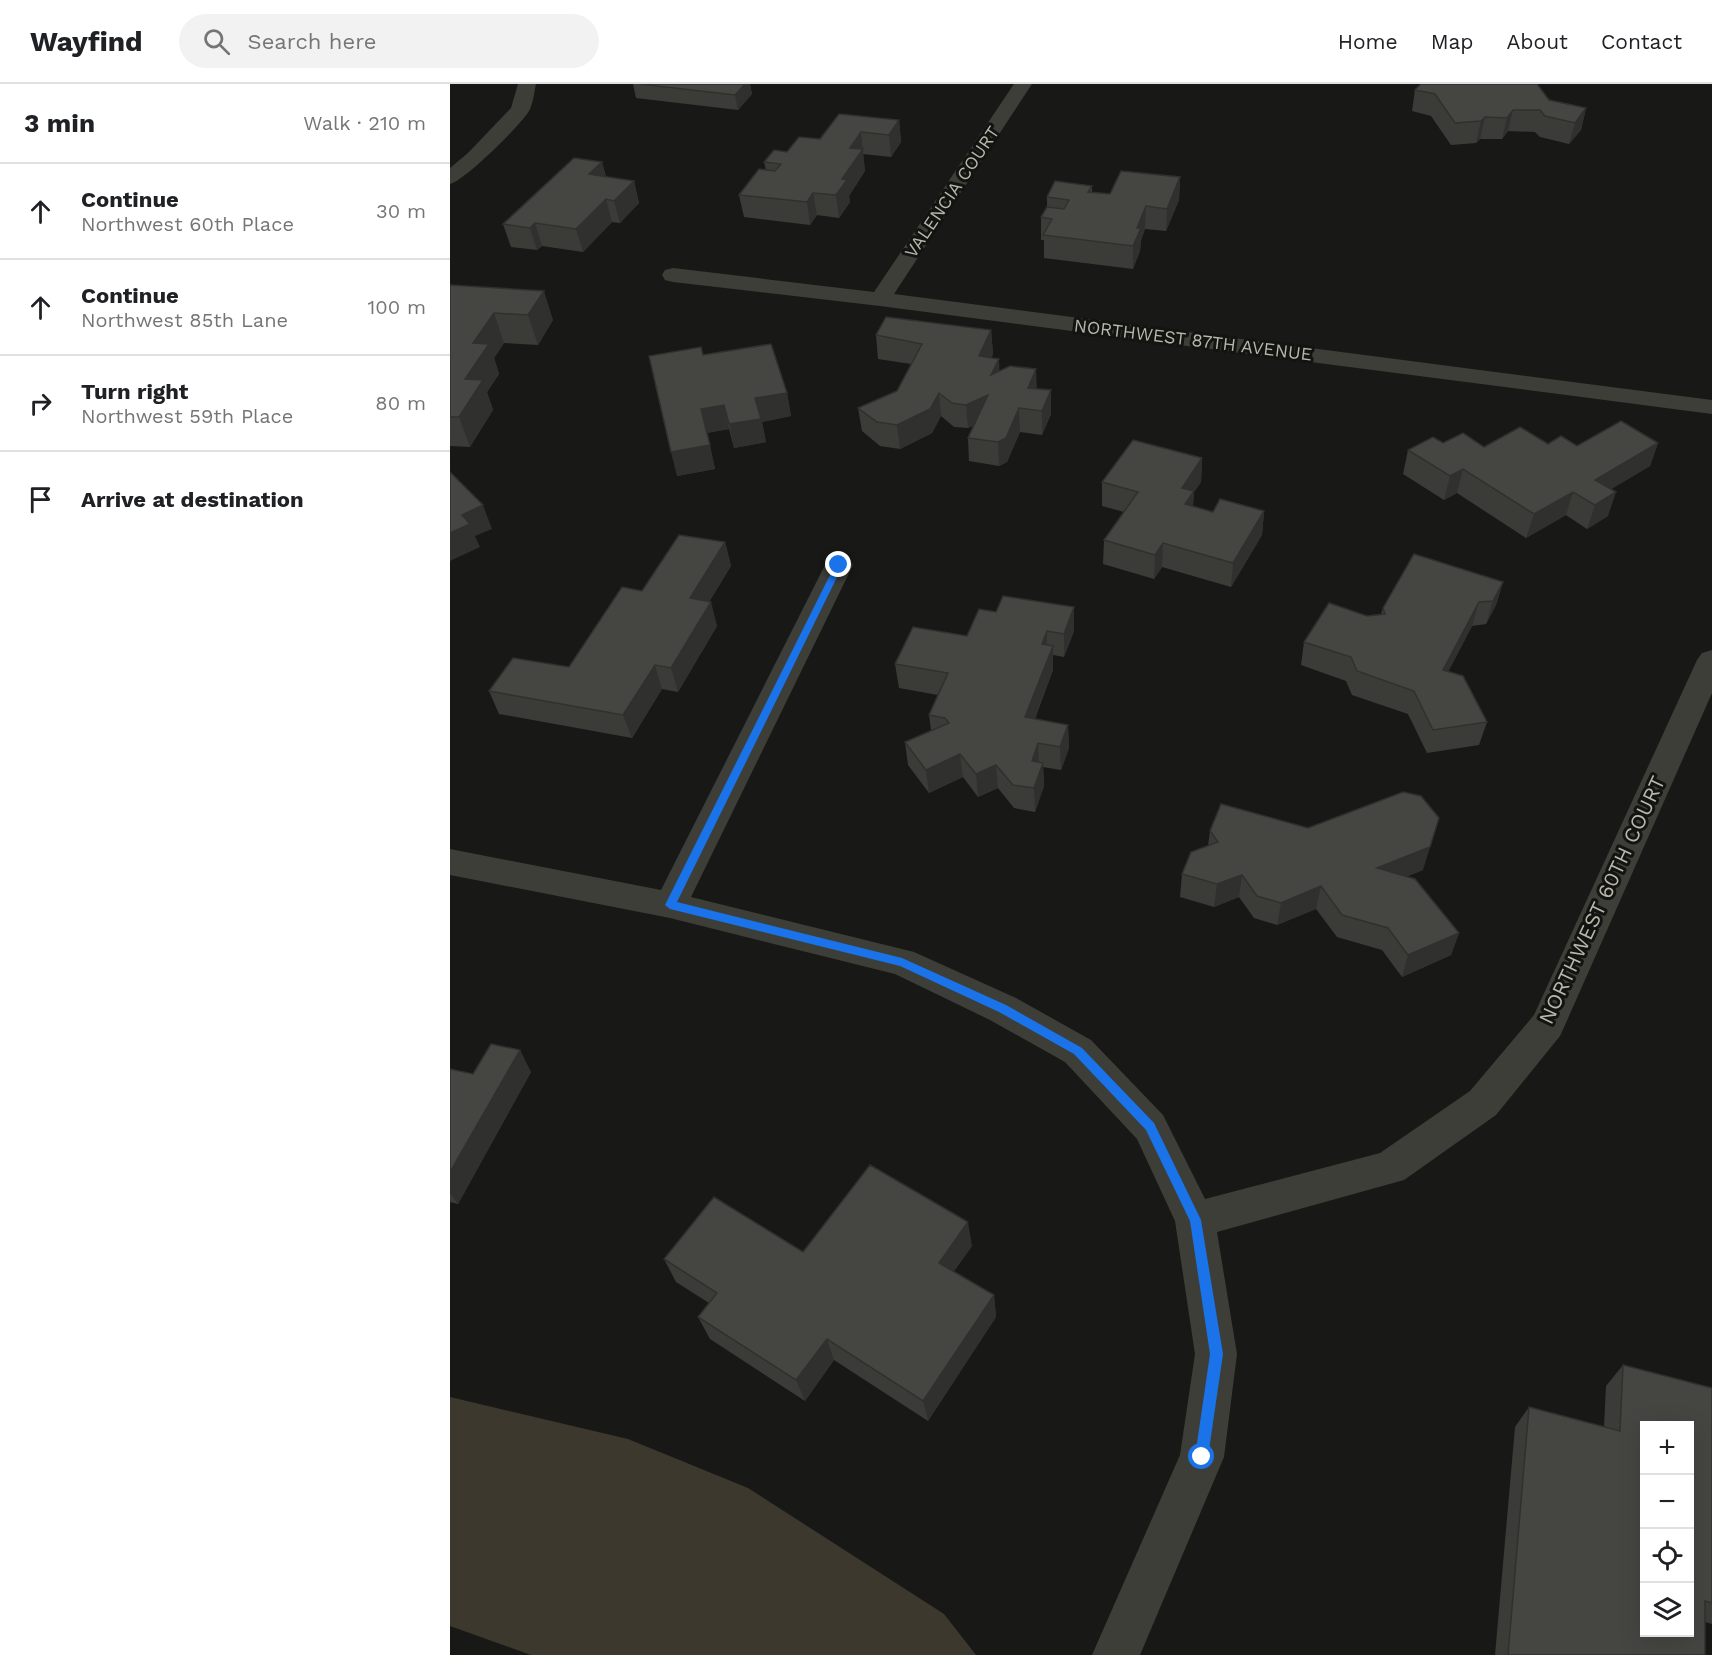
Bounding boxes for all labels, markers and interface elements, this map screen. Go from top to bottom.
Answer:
search box [179,14,599,68]
text: Wayfind [30,25,143,58]
icon: search [200,25,233,58]
text: Search here [248,29,377,54]
text: Home [1338,29,1398,54]
text: Map [1431,29,1474,54]
text: About [1507,29,1568,54]
text: Contact [1601,29,1682,54]
text: 3 min [24,108,95,138]
text: Walk · 210 m [303,111,426,135]
street label: VALENCIA COURT [900,122,1003,261]
text: Continue [81,187,179,212]
icon: ahead [24,195,57,228]
text: 30 m [376,199,426,223]
text: Northwest 60th Place [81,212,294,236]
text: Continue [81,283,179,308]
icon: ahead [24,291,57,324]
text: 100 m [367,295,426,319]
text: Northwest 85th Lane [81,308,288,332]
street label: NORTHWEST 87TH AVENUE [1073,314,1313,365]
text: Turn right [81,379,188,404]
icon: right [24,387,57,420]
text: 80 m [375,391,426,415]
text: Northwest 59th Place [81,404,293,428]
icon: arrive [24,483,57,516]
text: Arrive at destination [81,487,304,512]
route end [825,551,851,577]
street label: NORTHWEST 60TH COURT [1533,772,1670,1028]
map controls [1640,1421,1694,1637]
button: + [1640,1421,1694,1475]
route start [1188,1443,1214,1469]
button: − [1640,1475,1694,1529]
button: locate [1640,1529,1694,1583]
button: layers [1640,1583,1694,1637]

